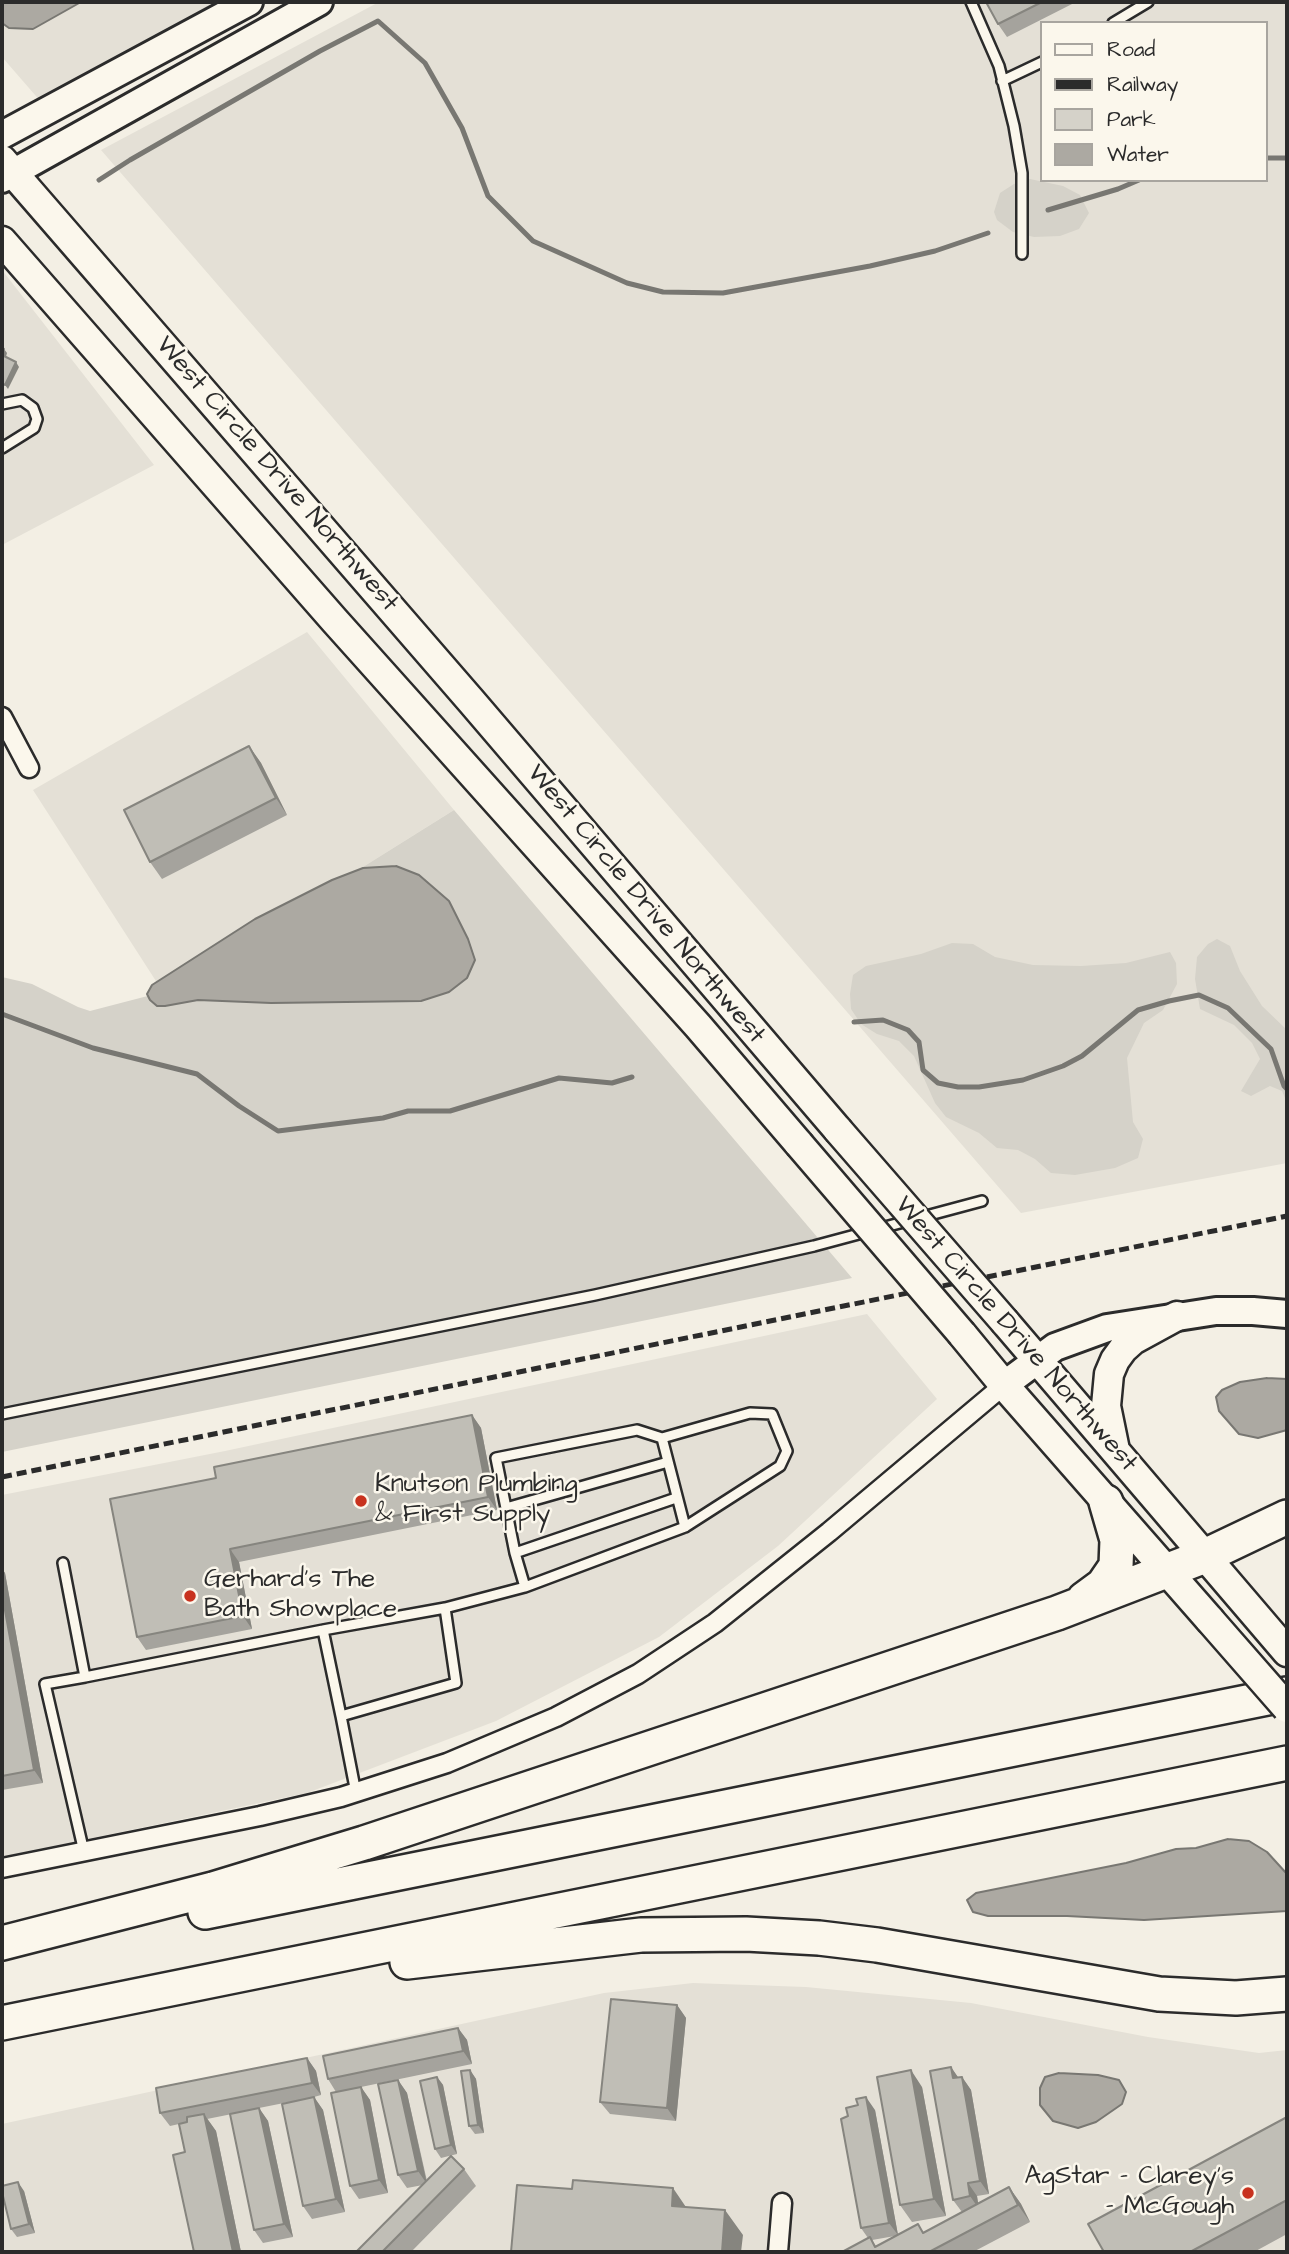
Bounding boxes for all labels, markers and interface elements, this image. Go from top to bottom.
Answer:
legend [1040,21,1268,182]
text: Road [1107,35,1155,64]
text: Railway [1107,70,1178,99]
text: Park [1107,105,1156,134]
text: Water [1107,140,1169,169]
street label: West Circle Drive Northwest [148,331,404,619]
street label: West Circle Drive Northwest [519,759,771,1051]
street label: West Circle Drive Northwest [887,1191,1143,1479]
place label: Knutson Plumbing & First Supply [375,1470,578,1532]
marker: Knutson Plumbing & First Supply [353,1493,369,1509]
place label: Gerhard's The Bath Showplace [204,1565,397,1626]
marker: Gerhard's The Bath Showplace [182,1588,198,1604]
place label: AgStar - Clarey's - McGough [1025,2162,1234,2224]
marker: AgStar - Clarey's - McGough [1240,2185,1256,2201]

